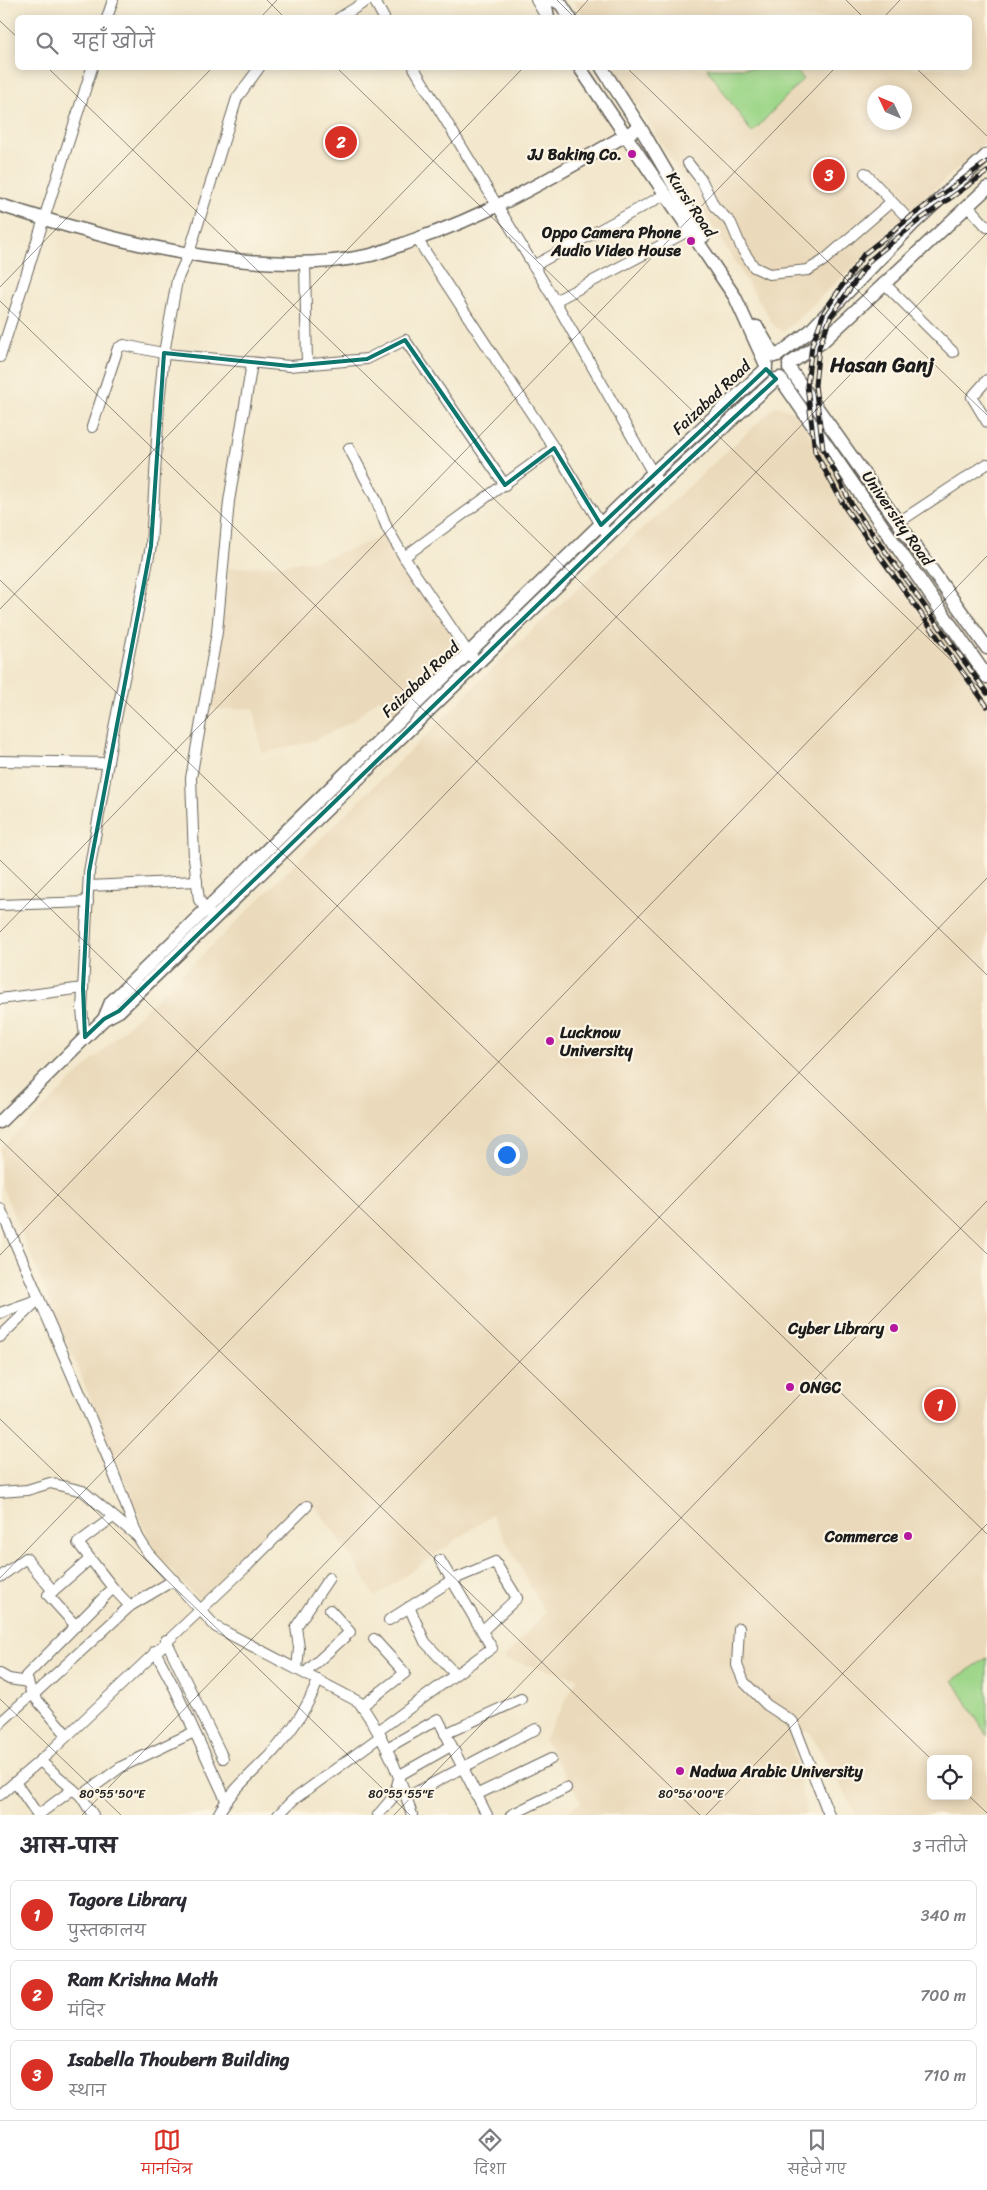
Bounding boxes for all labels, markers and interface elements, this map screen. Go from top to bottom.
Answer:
search box [15,15,972,70]
text: यहाँ खोजें [73,25,155,58]
icon: search [33,29,61,57]
north arrow [867,85,912,130]
pin: 2 [325,123,357,161]
place label: JJ Baking Co. [527,140,622,169]
marker: JJ Baking Co. [626,148,638,160]
pin: 3 [813,156,845,194]
street label: Kursi Road [659,165,725,245]
place label: Oppo Camera Phone Audio Video House [541,218,681,265]
marker: Oppo Camera Phone Audio Video House [685,235,697,247]
district label: Hasan Ganj [829,346,935,384]
street label: Faizabad Road [665,352,759,442]
street label: University Road [854,464,942,573]
street label: Faizabad Road [374,633,468,725]
place label: Lucknow University [560,1018,634,1065]
marker: Lucknow University [544,1035,556,1047]
your location [494,1142,520,1168]
place label: Cyber Library [787,1314,885,1343]
marker: Cyber Library [888,1322,900,1334]
place label: ONGC [799,1373,841,1402]
marker: ONGC [784,1381,796,1393]
pin: 1 [924,1386,956,1424]
place label: Commerce [824,1522,898,1551]
marker: Commerce [902,1530,914,1542]
map controls [927,1755,972,1800]
button: locate [927,1755,972,1800]
place label: Nadwa Arabic University [689,1757,864,1786]
marker: Nadwa Arabic University [674,1765,686,1777]
text: 80°55'50"E [79,1783,146,1805]
text: 80°55'55"E [368,1783,435,1805]
text: 80°56'00"E [658,1783,725,1805]
text: आस-पास [20,1827,117,1865]
text: 3 नतीजे [913,1832,967,1861]
text: Tagore Library [68,1883,187,1916]
text: 1 [34,1901,40,1930]
text: 340 m [921,1901,966,1930]
text: पुस्तकालय [68,1916,146,1945]
text: Ram Krishna Math [68,1963,218,1996]
text: 2 [32,1981,42,2010]
text: 700 m [920,1981,966,2010]
text: मंदिर [68,1996,105,2025]
text: Isabella Thoubern Building [68,2043,290,2076]
text: 3 [33,2061,41,2090]
text: 710 m [923,2061,966,2090]
text: स्थान [68,2076,106,2105]
tab: मानचित्र [141,2126,192,2185]
tab: दिशा [474,2126,506,2185]
tab: सहेजे गए [788,2126,846,2185]

